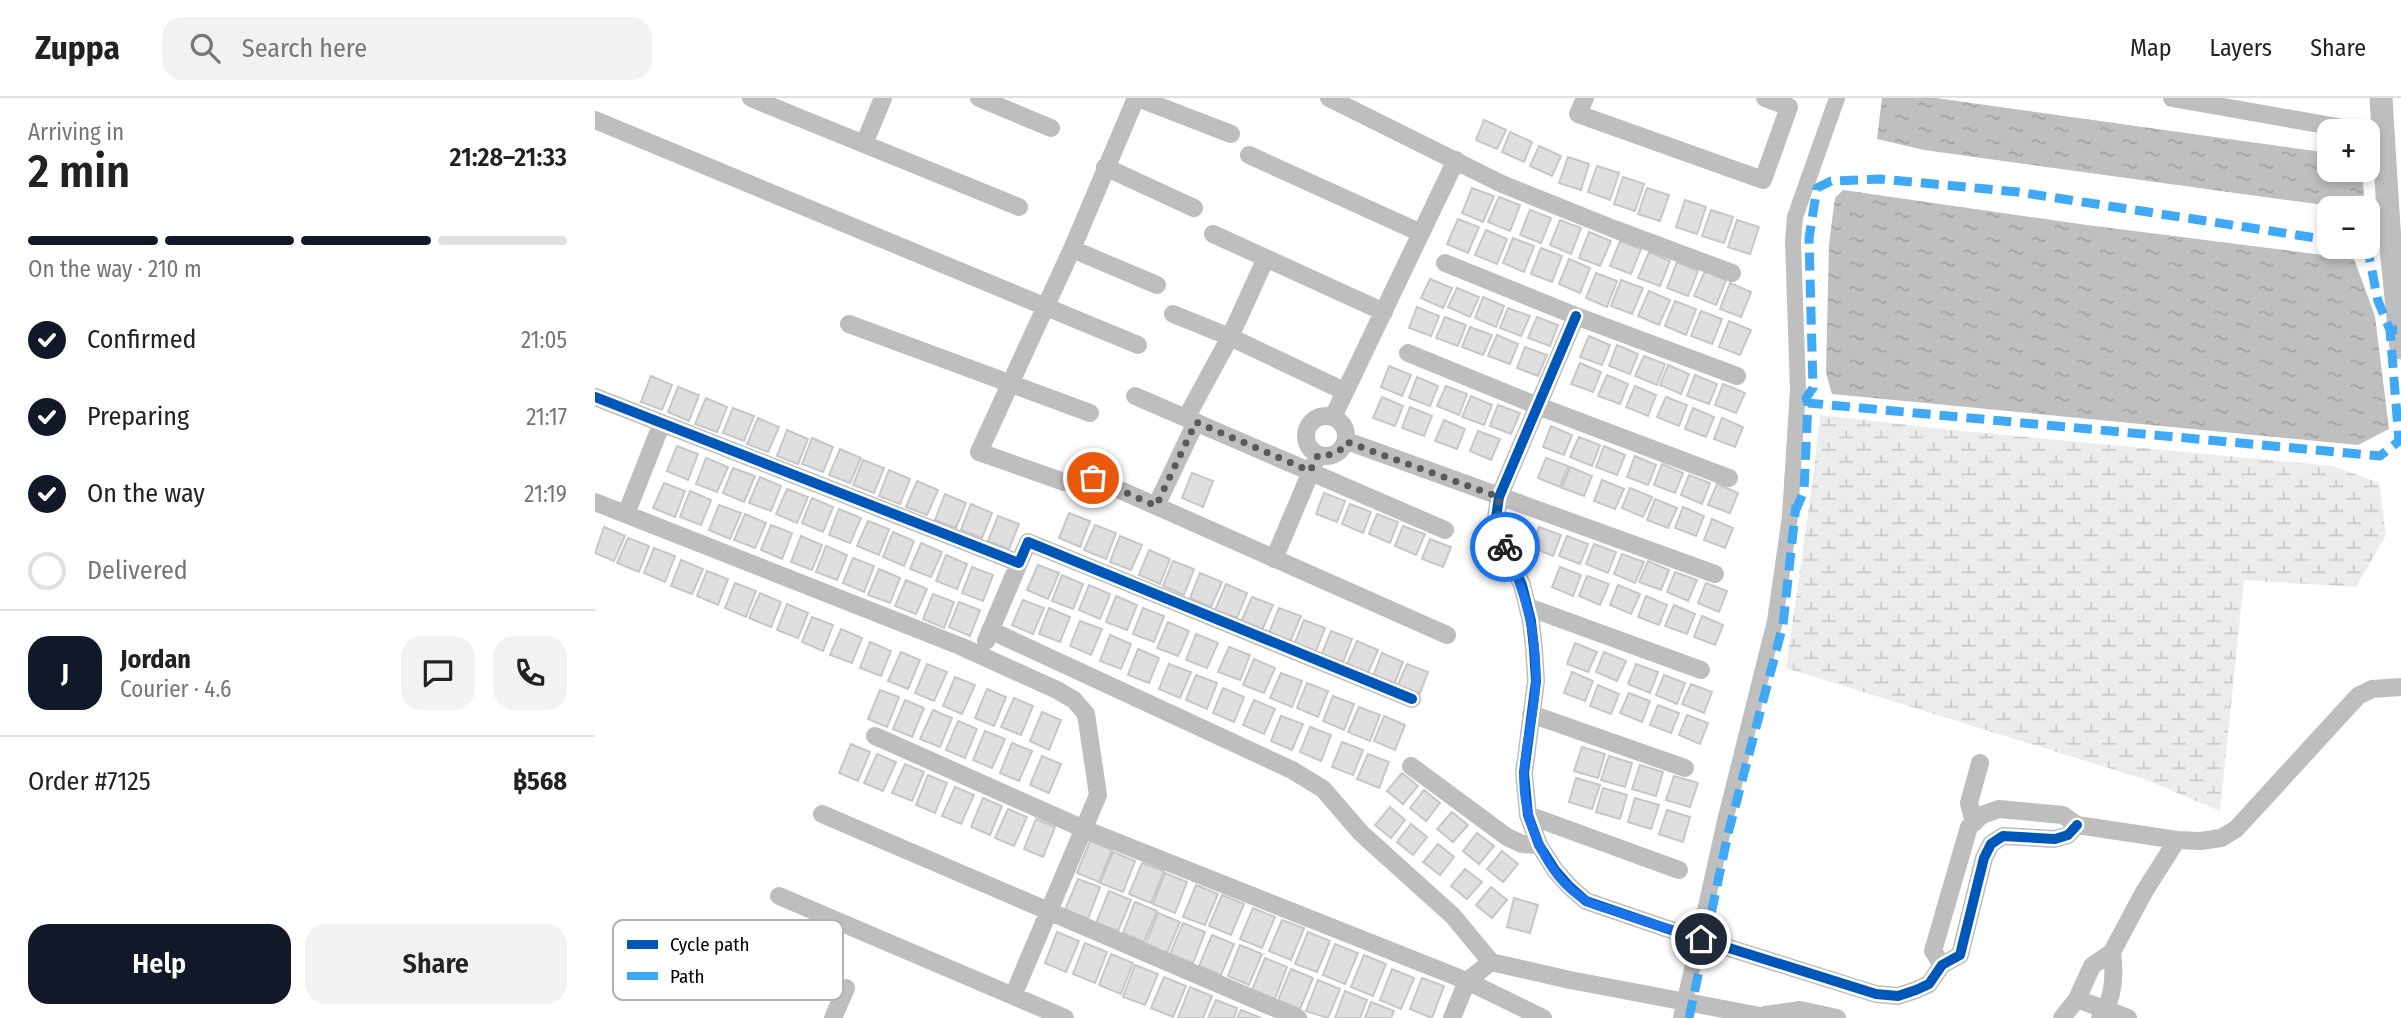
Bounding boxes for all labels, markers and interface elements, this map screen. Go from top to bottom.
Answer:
search box [162,17,652,80]
text: Zuppa [35,28,120,68]
icon: search [186,29,224,67]
text: Search here [242,33,367,64]
text: Map [2130,34,2172,62]
text: Layers [2210,34,2272,62]
text: Share [2310,34,2366,62]
text: Arriving in [28,118,124,146]
map controls [2317,119,2380,259]
button: + [2317,119,2380,182]
text: 21:28–21:33 [449,142,567,173]
text: 2 min [28,144,130,199]
button: − [2317,196,2380,259]
text: On the way · 210 m [28,255,202,283]
icon: check [28,321,66,359]
text: Confirmed [87,324,197,355]
text: 21:05 [521,326,567,354]
icon: check [28,398,66,436]
text: Preparing [87,401,189,432]
text: 21:17 [526,403,567,431]
pin [1063,448,1123,508]
icon: bag [1074,459,1112,497]
icon: check [28,475,66,513]
text: On the way [87,478,205,509]
text: 21:19 [524,480,567,508]
courier [1470,512,1540,582]
icon: bike [1486,528,1524,566]
text: Delivered [87,555,188,586]
button: chat [401,636,475,710]
button: phone [493,636,567,710]
text: Jordan [120,644,191,675]
text: J [61,658,69,689]
text: Courier · 4.6 [120,675,231,703]
text: Order #7125 [28,766,151,797]
text: ฿568 [513,766,567,797]
pin [1671,909,1731,969]
legend [613,920,843,1000]
icon: home [1682,920,1720,958]
button: Help [28,924,291,1004]
button: Share [305,924,567,1004]
text: Cycle path [670,933,749,956]
text: Path [670,965,705,988]

